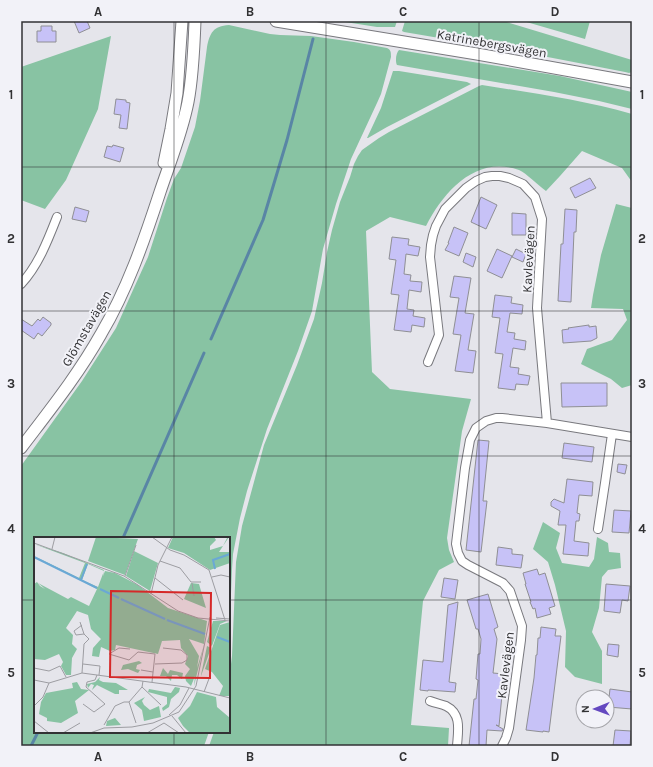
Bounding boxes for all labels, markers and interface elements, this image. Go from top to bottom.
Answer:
text: A [94,4,102,19]
text: B [246,4,254,19]
text: C [399,4,407,19]
text: D [551,4,560,19]
street label: Katrinebergsvägen [436,26,548,61]
text: 1 [9,87,13,102]
text: 1 [640,87,644,102]
street label: Kavlevägen [519,225,538,293]
text: 2 [7,231,15,246]
text: 2 [638,231,646,246]
street label: Glömstavägen [59,287,114,369]
text: 3 [7,376,15,391]
text: 3 [638,376,646,391]
text: 4 [7,521,15,536]
text: 4 [638,521,646,536]
inset map [34,537,230,733]
street label: Kavlevägen [494,631,517,699]
text: 5 [7,665,15,680]
text: 5 [638,665,646,680]
north arrow [575,689,615,729]
text: N [579,705,592,713]
text: A [94,749,102,764]
text: B [246,749,254,764]
text: C [399,749,407,764]
text: D [551,749,560,764]

